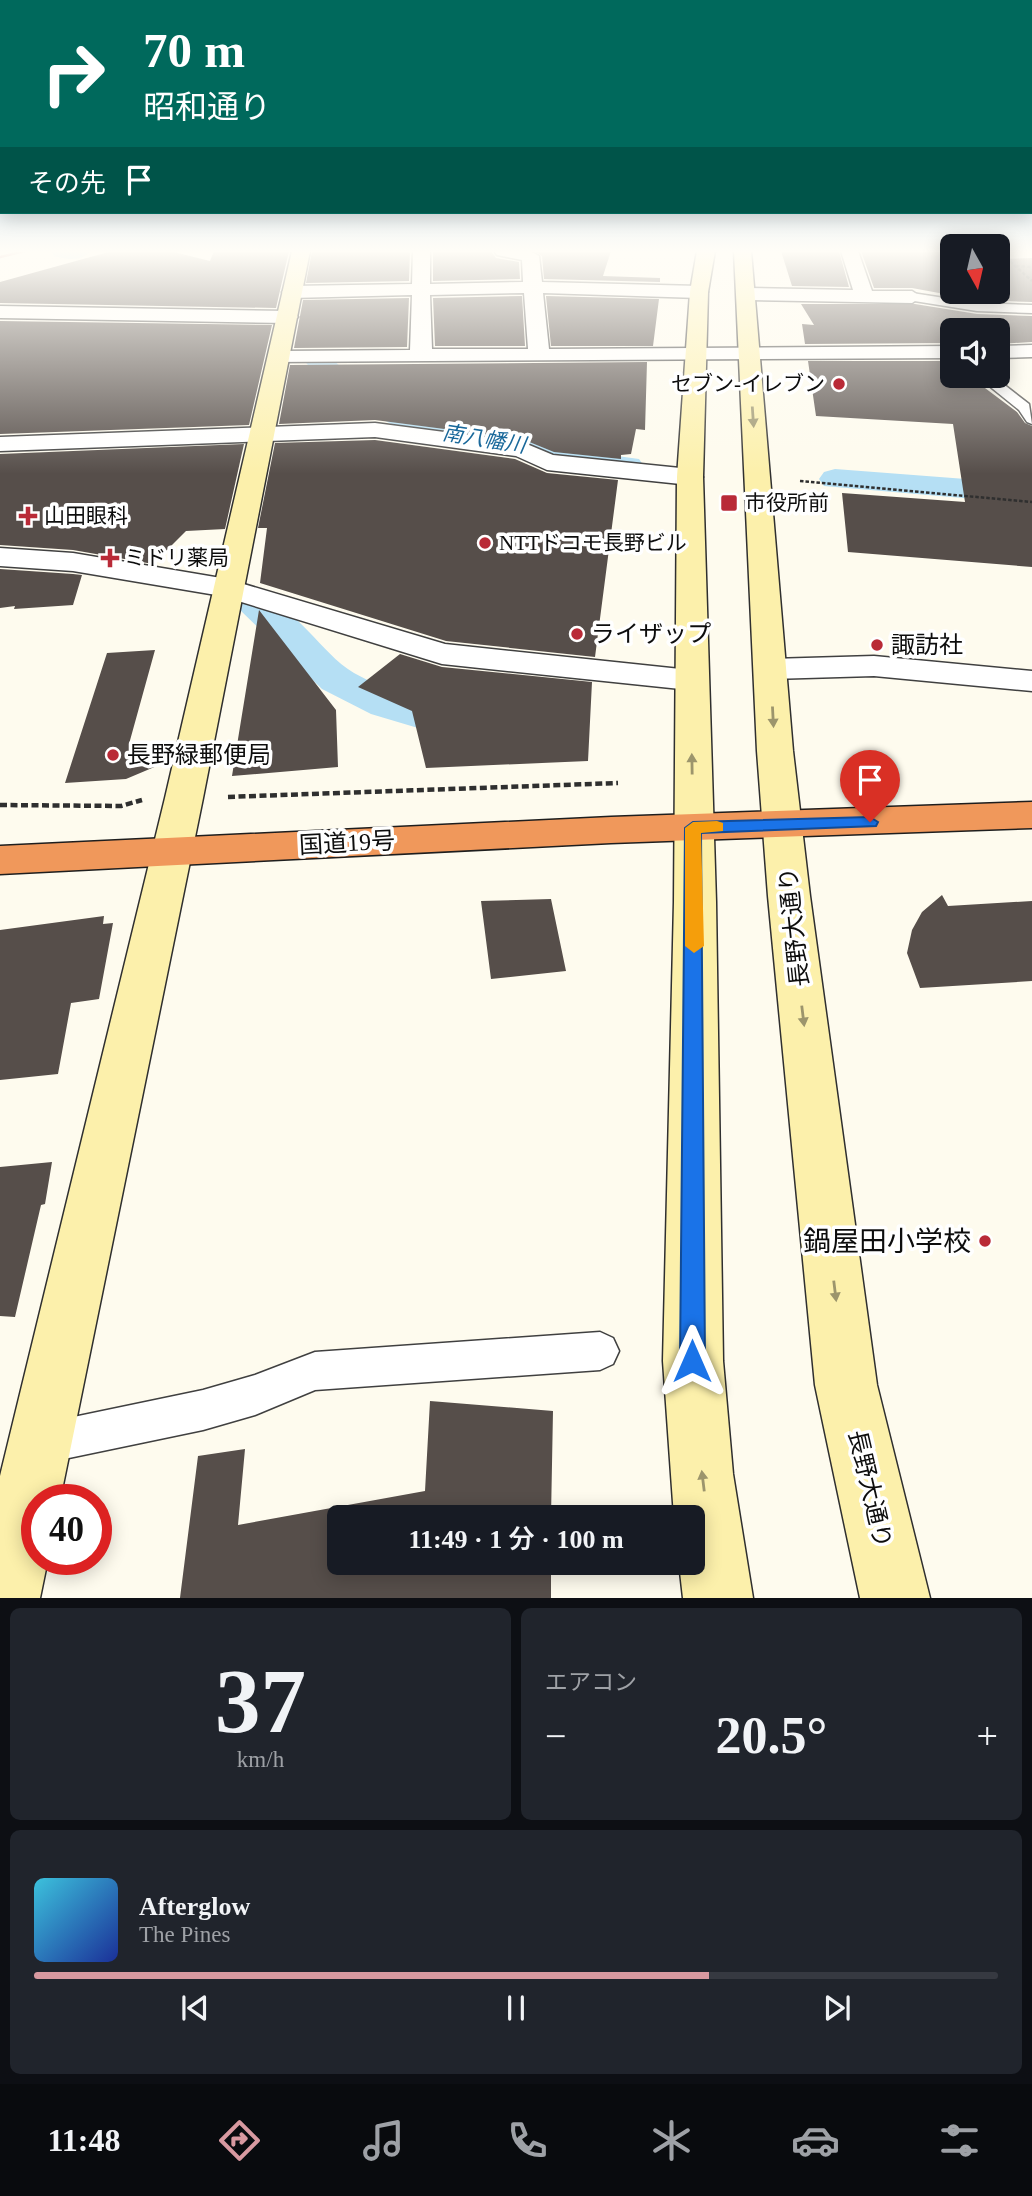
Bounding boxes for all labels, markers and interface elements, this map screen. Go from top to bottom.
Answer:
text: 70 m [143,23,245,78]
icon: right [28,28,119,119]
text: 昭和通り [143,89,271,125]
icon: arrive [120,161,158,199]
text: その先 [28,169,106,198]
north arrow [940,234,1010,304]
map controls [940,234,1010,388]
button: sound [940,318,1010,388]
place label: セブン-イレブン [671,372,825,396]
marker: セブン-イレブン [831,376,847,392]
one-way arrow [748,406,759,428]
water label: 南八幡川 [441,421,529,458]
place label: 市役所前 [745,491,829,515]
marker: 市役所前 [719,493,739,513]
place label: 山田眼科 [44,504,128,528]
marker: 山田眼科 [18,506,38,526]
place label: NTTドコモ長野ビル [499,531,687,555]
marker: NTTドコモ長野ビル [477,535,493,551]
place label: ミドリ薬局 [124,546,229,570]
marker: ミドリ薬局 [102,550,118,566]
place label: ライザップ [591,621,711,647]
marker: ライザップ [569,626,585,642]
place label: 諏訪社 [891,632,963,658]
marker: 諏訪社 [869,637,885,653]
one-way arrow [768,706,779,728]
place label: 長野緑郵便局 [127,742,271,768]
marker: 長野緑郵便局 [105,747,121,763]
pin [840,750,900,822]
one-way arrow [686,753,698,775]
icon: arrive [851,761,889,799]
street label: 国道19号 [298,828,396,858]
street label: 長野大通り [775,866,813,988]
one-way arrow [798,1006,809,1028]
place label: 鍋屋田小学校 [803,1226,971,1257]
marker: 鍋屋田小学校 [977,1233,993,1249]
one-way arrow [829,1280,840,1302]
position arrow [655,1324,729,1398]
street label: 長野大通り [844,1428,896,1550]
one-way arrow [697,1470,708,1492]
speed limit sign: 40 [21,1484,112,1575]
text: 11:49 · 1 分 · 100 m [408,1525,624,1554]
text: 37 [215,1651,306,1752]
text: エアコン [545,1670,637,1695]
text: 20.5° [716,1707,827,1764]
text: − [545,1715,566,1757]
text: + [977,1715,998,1757]
text: km/h [237,1747,284,1772]
text: Afterglow [139,1892,250,1921]
text: The Pines [139,1922,230,1947]
icon: previous [176,1989,214,2027]
icon: pause [497,1989,535,2027]
icon: next [818,1989,856,2027]
icon: directions [215,2116,264,2165]
icon: music [359,2116,408,2165]
icon: phone [503,2116,552,2165]
icon: climate [647,2116,696,2165]
icon: car [791,2116,840,2165]
icon: filters [935,2116,984,2165]
text: 11:48 [48,2122,120,2158]

